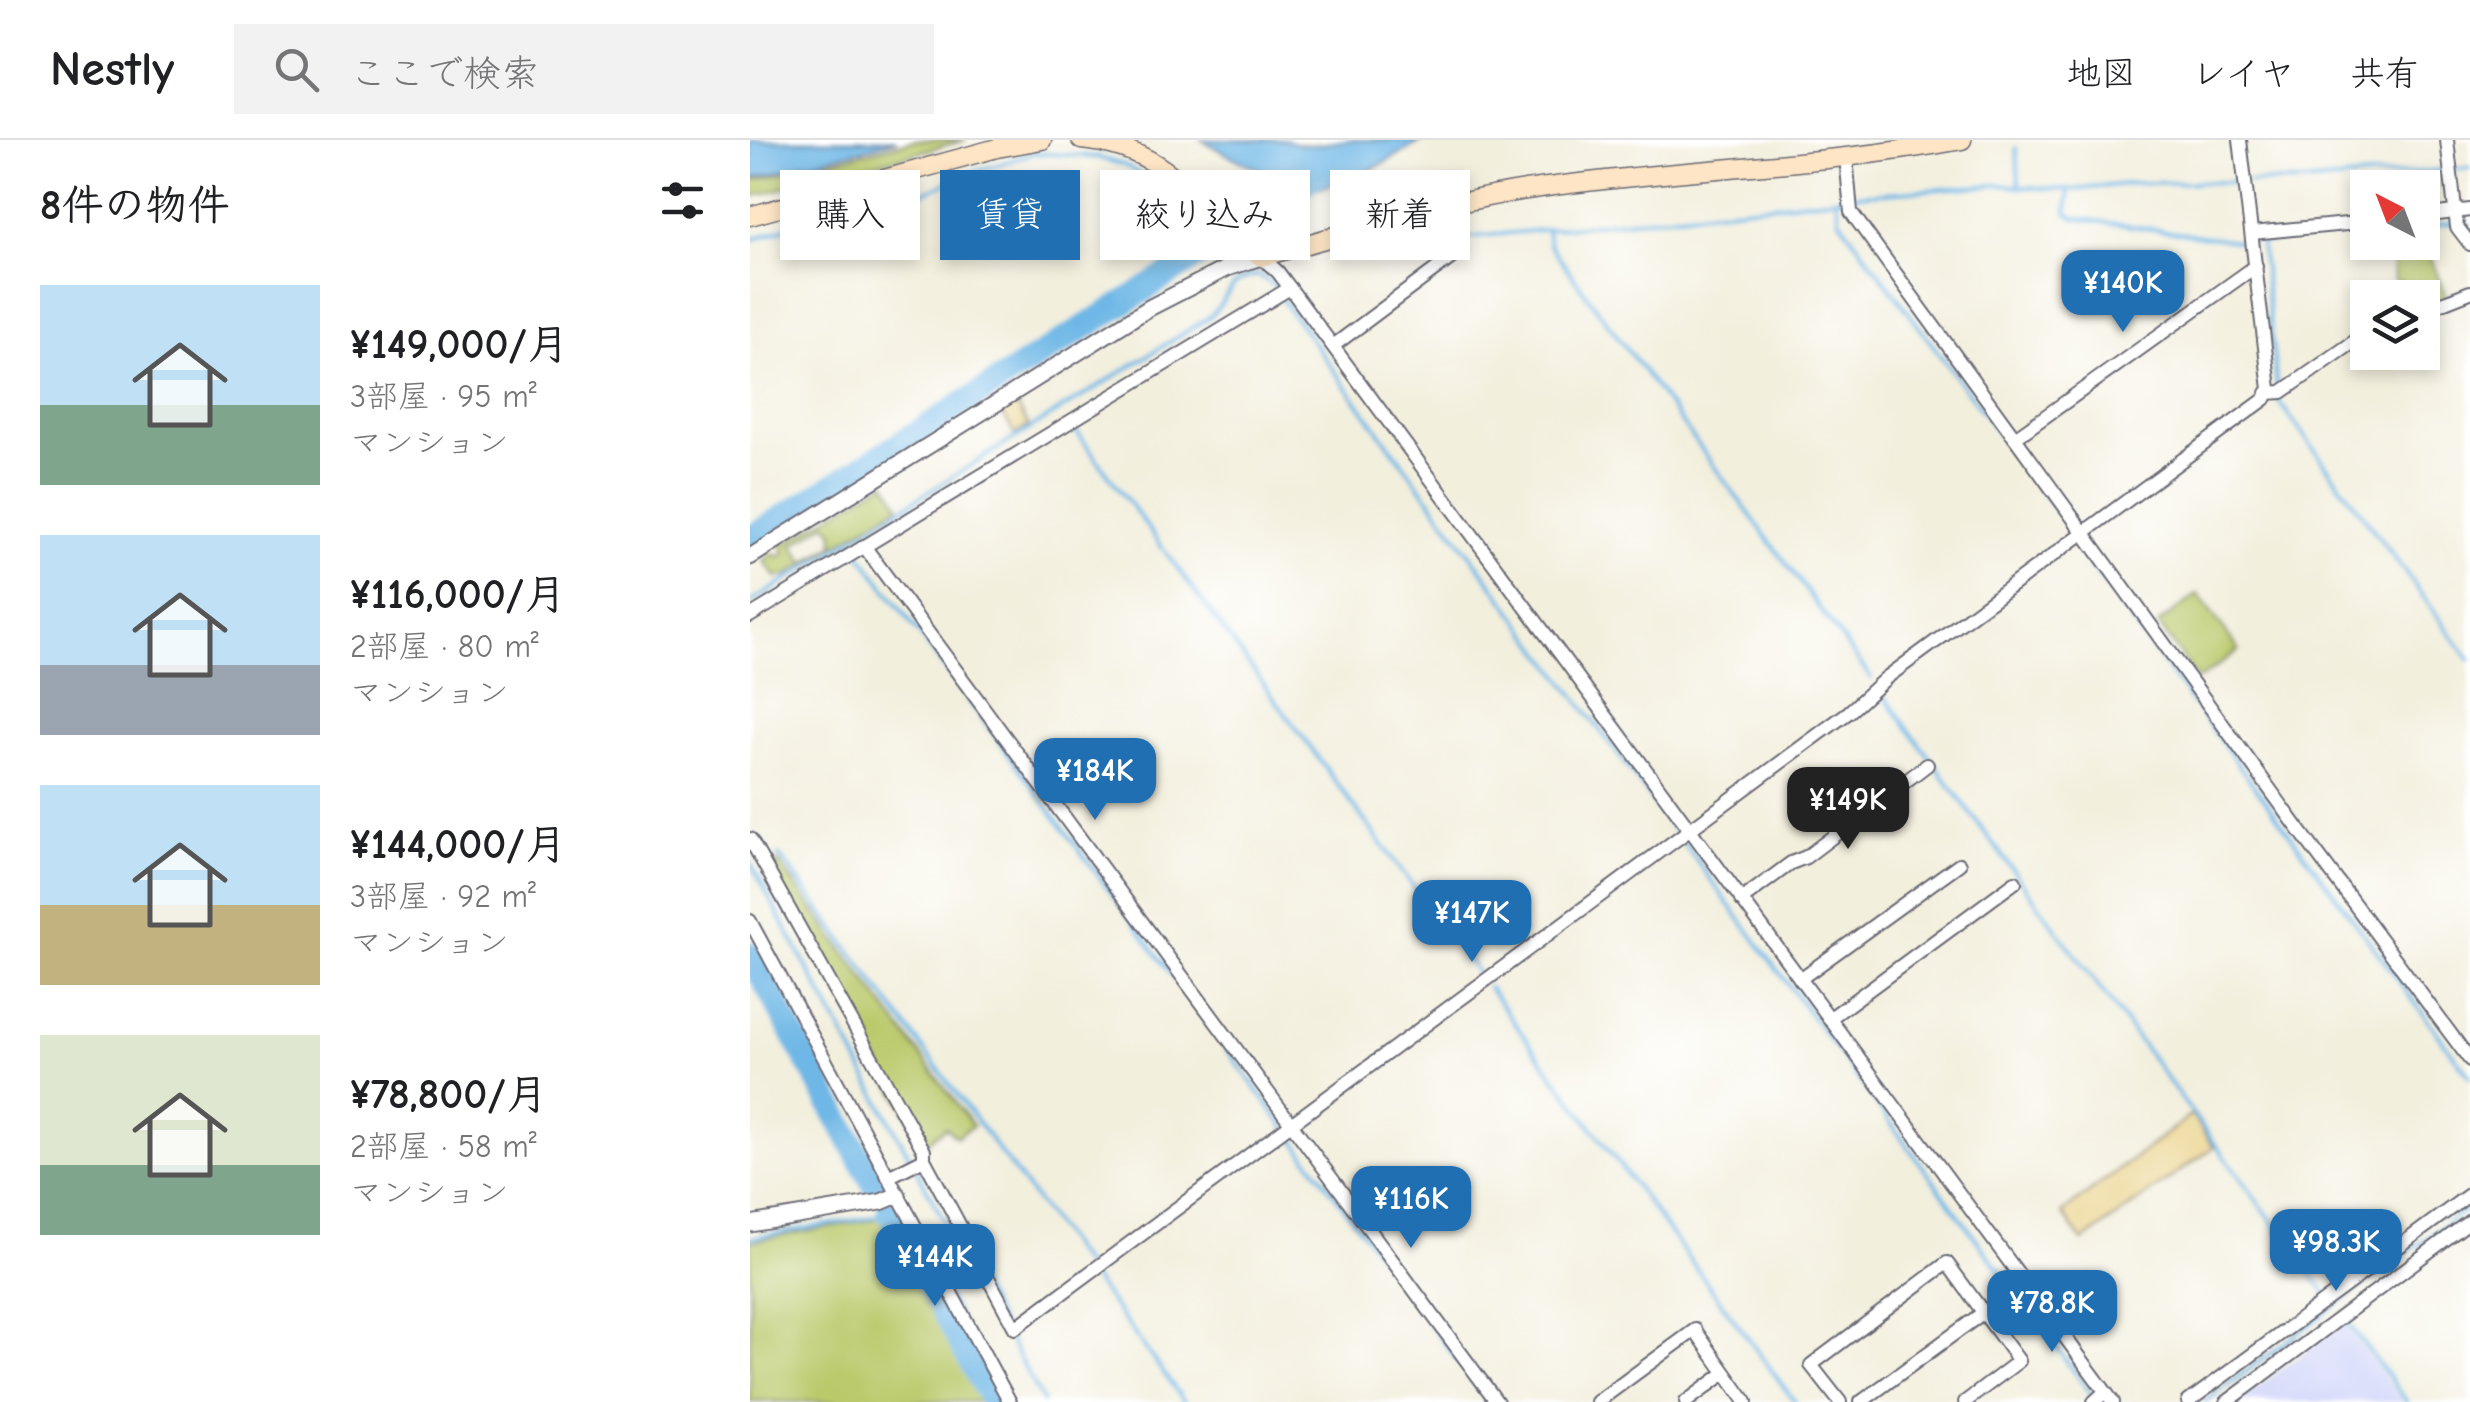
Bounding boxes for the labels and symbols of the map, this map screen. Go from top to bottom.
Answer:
north arrow [2350,170,2440,260]
pin: ¥140K [2053,250,2193,335]
pin: ¥184K [1025,738,1165,823]
pin: ¥149K [1778,767,1918,852]
pin: ¥147K [1402,880,1542,965]
pin: ¥116K [1341,1166,1481,1251]
pin: ¥98.3K [2255,1209,2417,1294]
pin: ¥144K [865,1224,1005,1309]
pin: ¥78.8K [1971,1270,2133,1355]

